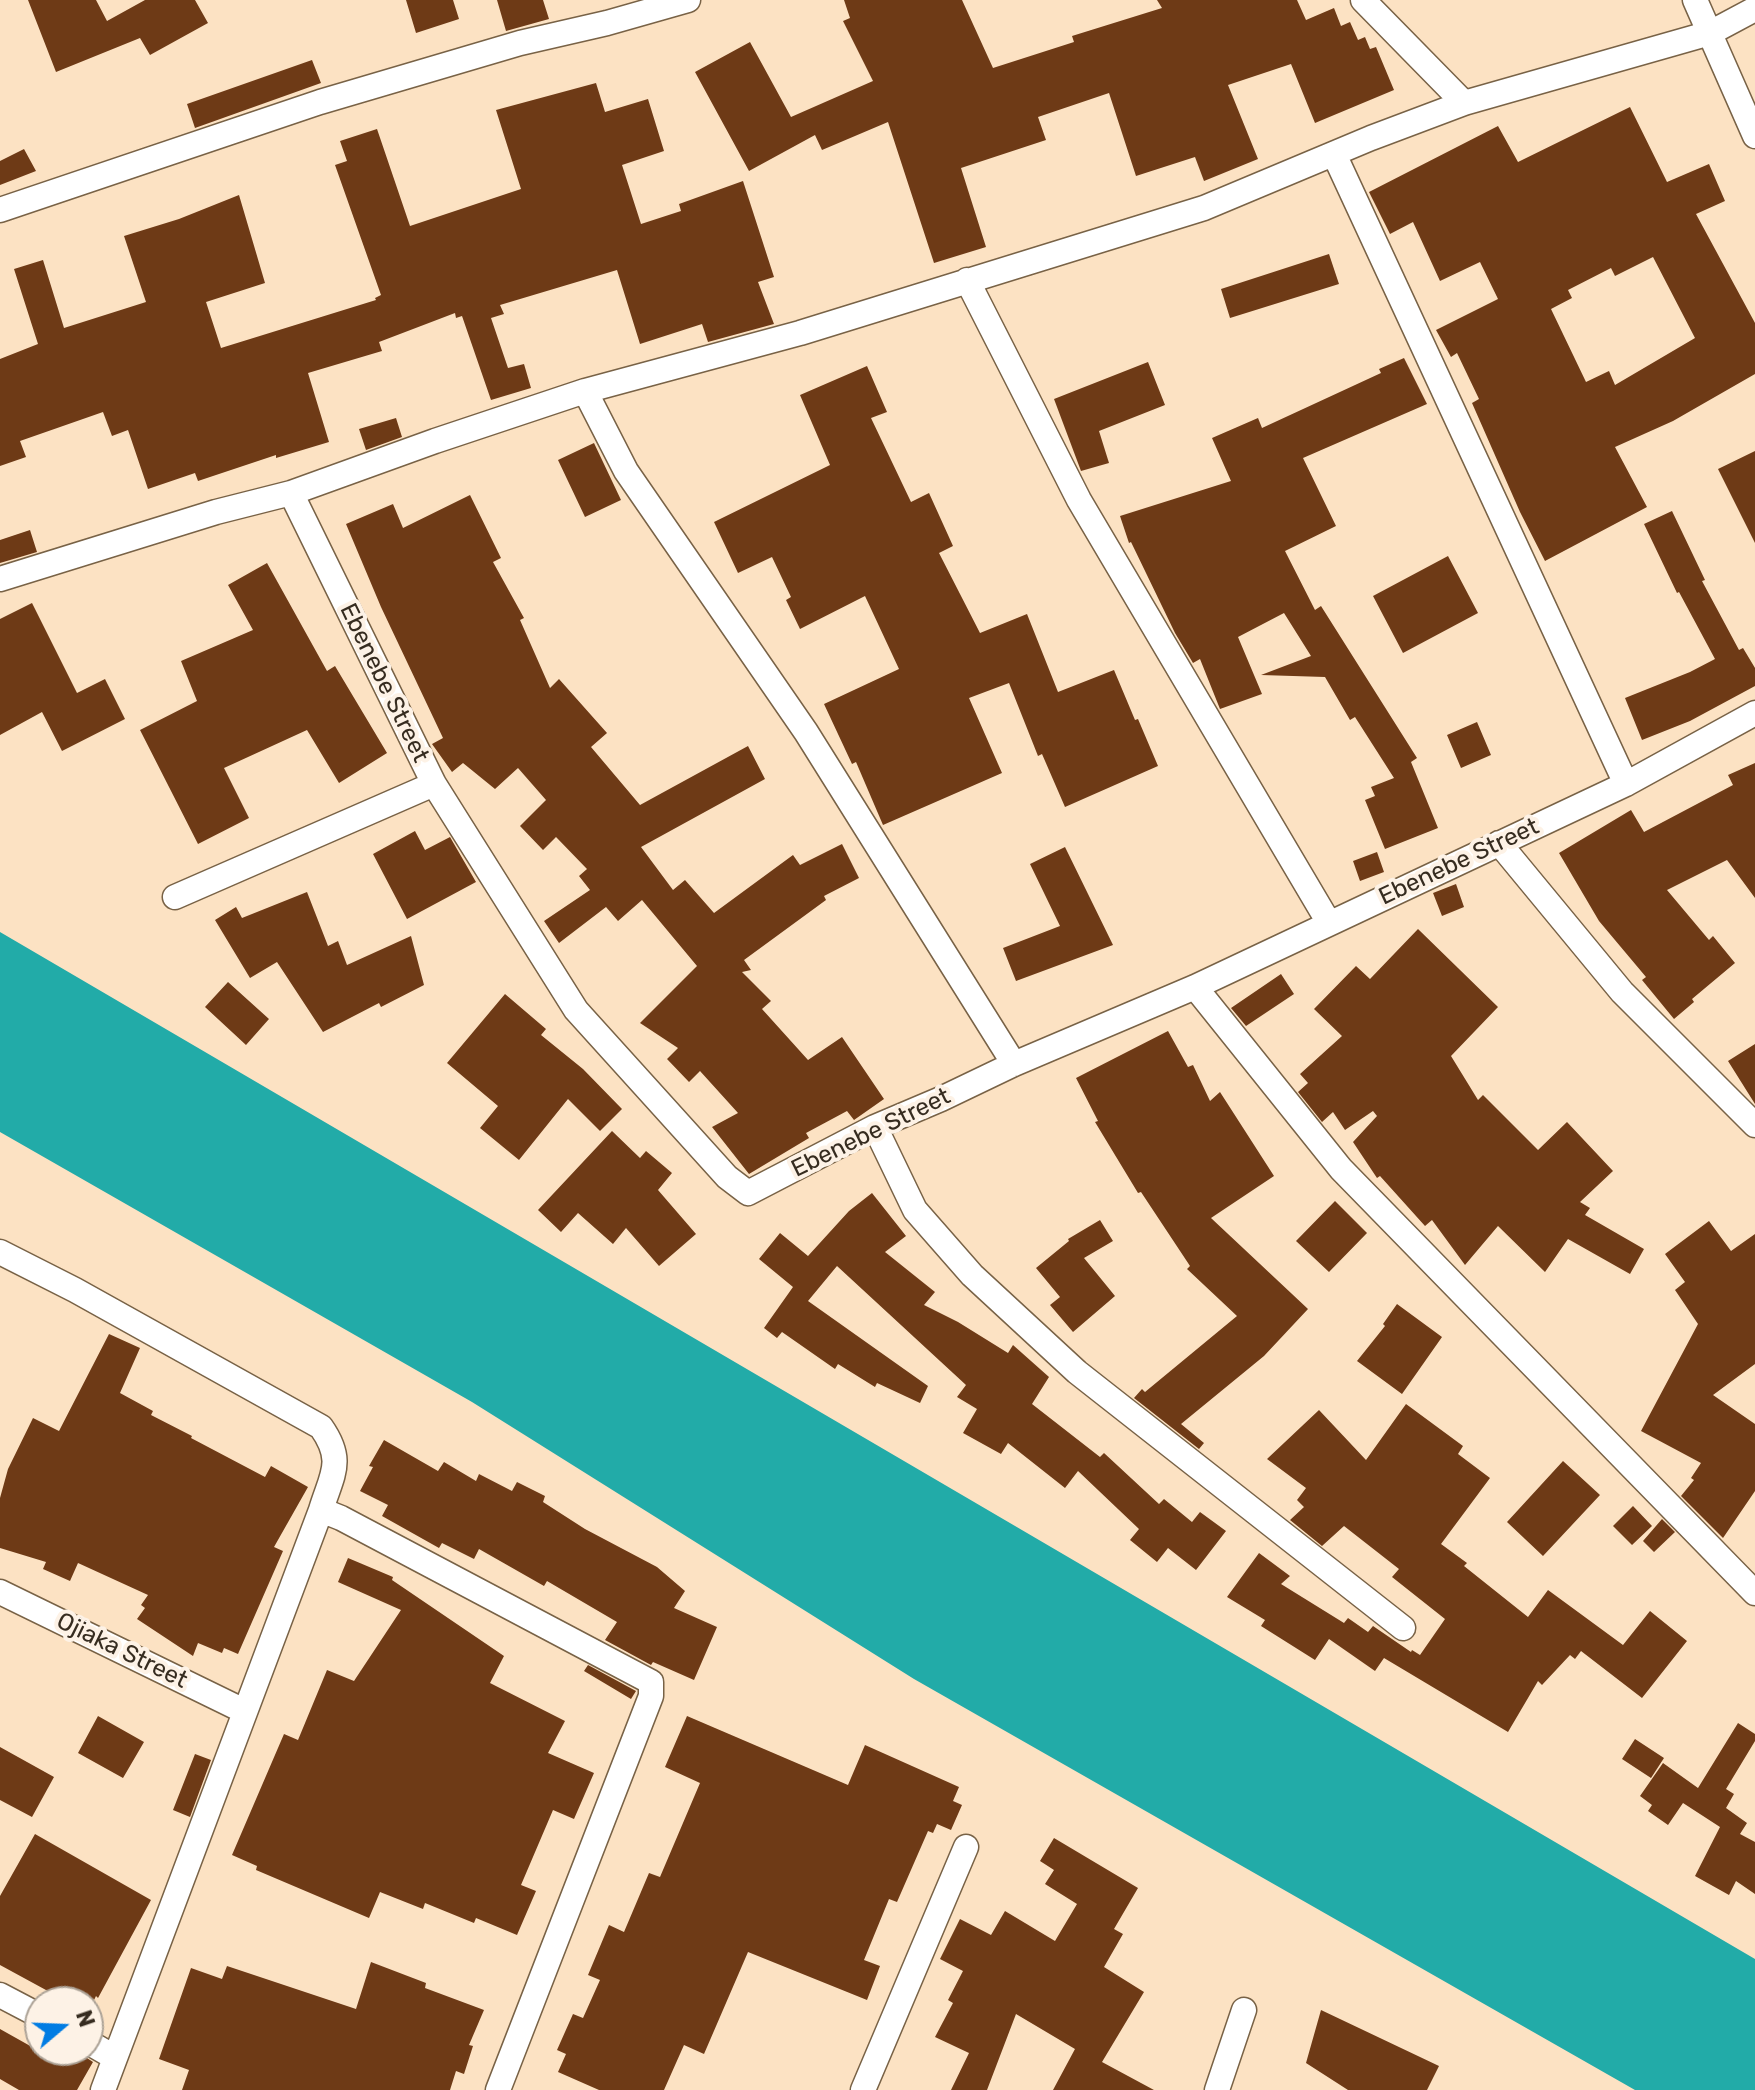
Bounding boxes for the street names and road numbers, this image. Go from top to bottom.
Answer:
street label: Ebenebe Street [333,599,435,767]
street label: Ebenebe Street [1374,812,1544,912]
street label: Ebenebe Street [787,1082,955,1184]
street label: Ojiaka Street [52,1607,192,1695]

